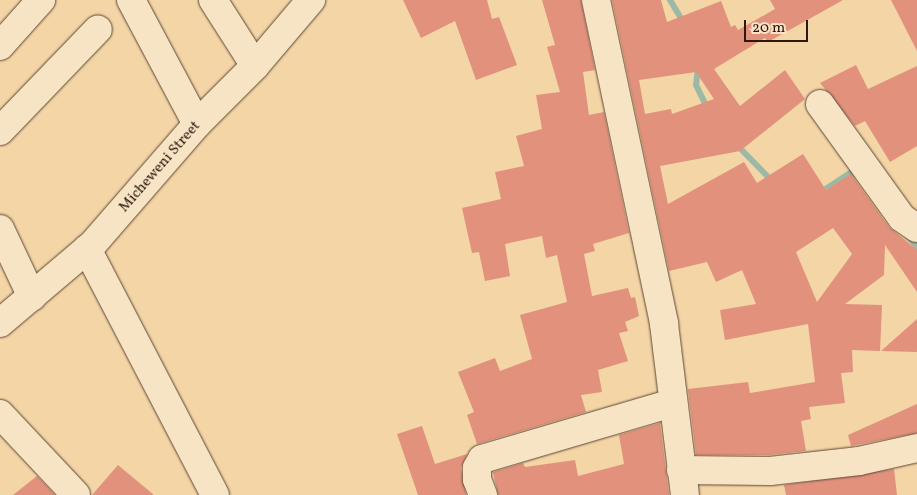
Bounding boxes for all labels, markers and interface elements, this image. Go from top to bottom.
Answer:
scale bar [747,10,811,42]
text: 20 m [752,18,785,39]
street label: Micheweni Street [115,118,205,216]

